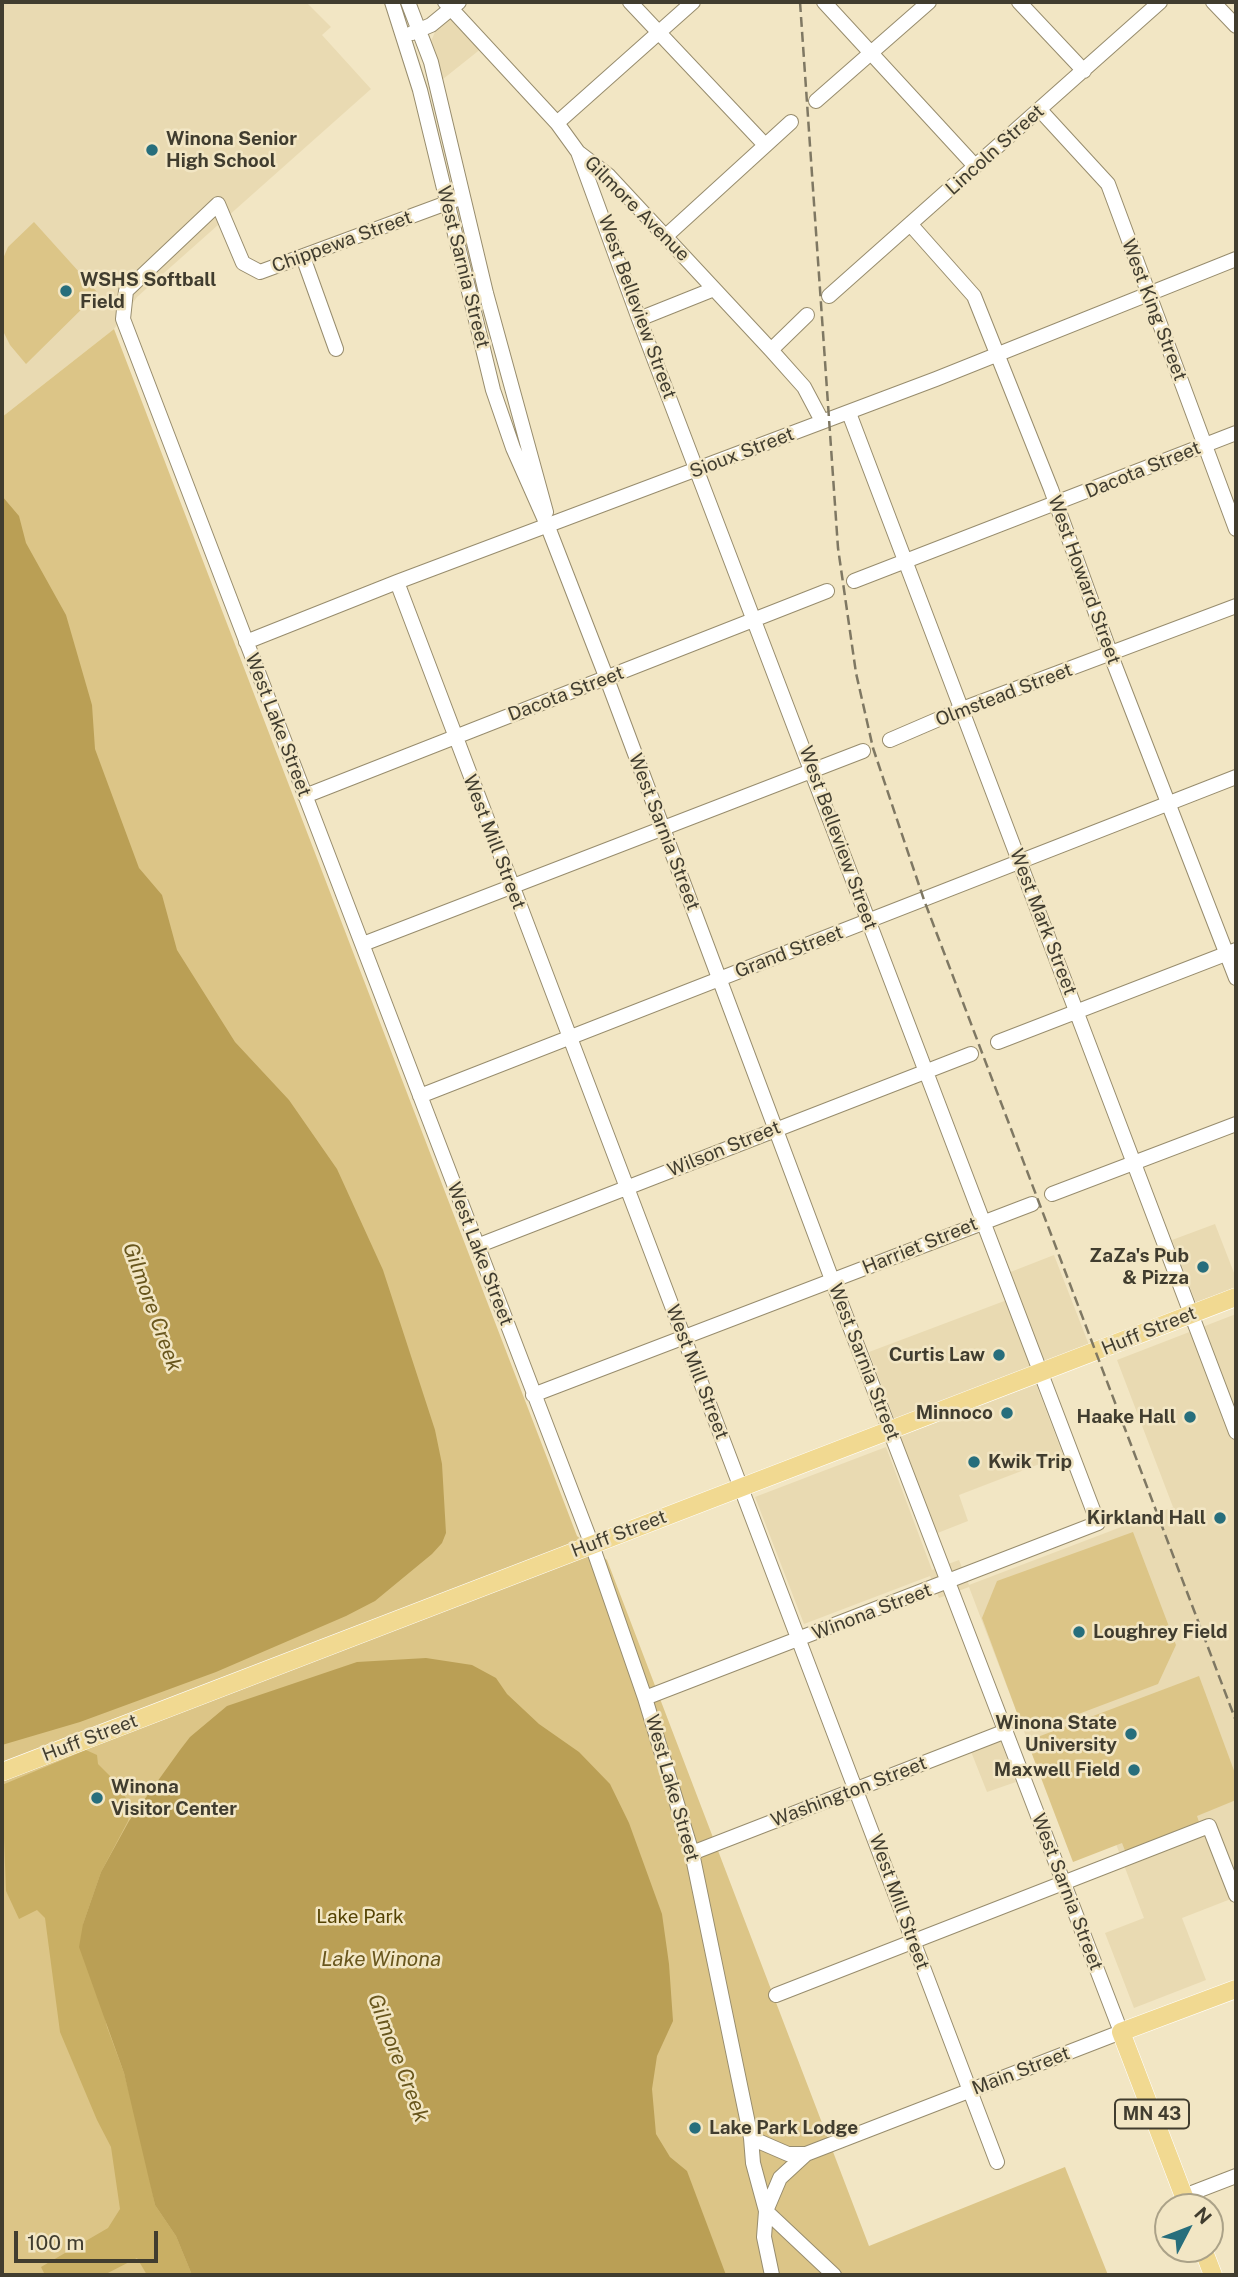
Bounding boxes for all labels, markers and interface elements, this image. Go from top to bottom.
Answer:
street label: Lincoln Street [941,100,1049,200]
place label: Winona Senior High School [166,128,297,172]
marker: Winona Senior High School [144,142,160,158]
street label: Gilmore Avenue [580,152,694,266]
street label: West Sarnia Street [432,184,494,350]
street label: Chippewa Street [269,206,415,278]
street label: West Belleview Street [593,212,681,402]
street label: West King Street [1116,236,1192,384]
place label: WSHS Softball Field [80,269,217,313]
marker: WSHS Softball Field [58,283,74,299]
street label: Sioux Street [687,423,797,483]
street label: Dacota Street [1082,437,1204,503]
street label: West Howard Street [1043,492,1125,668]
street label: West Lake Street [240,650,316,800]
street label: Olmstead Street [932,658,1076,732]
street label: Dacota Street [505,661,627,727]
street label: West Belleview Street [794,743,882,933]
street label: West Sarnia Street [624,750,704,914]
street label: West Mill Street [458,771,530,913]
street label: West Mark Street [1005,846,1081,998]
street label: Grand Street [732,921,846,983]
street label: Wilson Street [664,1116,784,1182]
street label: West Lake Street [442,1179,518,1329]
street label: Harriet Street [859,1213,981,1279]
water label: Gilmore Creek [117,1239,187,1375]
place label: ZaZa's Pub & Pizza [1089,1245,1189,1289]
marker: ZaZa's Pub & Pizza [1195,1259,1211,1275]
street label: West Sarnia Street [824,1280,904,1444]
street label: West Mill Street [661,1301,733,1443]
street label: Huff Street [1098,1302,1200,1360]
place label: Curtis Law [889,1344,985,1366]
marker: Curtis Law [991,1347,1007,1363]
place label: Minnoco [916,1402,993,1424]
marker: Minnoco [999,1405,1015,1421]
place label: Haake Hall [1077,1406,1176,1428]
marker: Haake Hall [1182,1409,1198,1425]
place label: Kwik Trip [988,1451,1072,1473]
marker: Kwik Trip [966,1454,982,1470]
street label: Huff Street [568,1505,670,1563]
place label: Kirkland Hall [1087,1507,1206,1529]
marker: Kirkland Hall [1212,1510,1228,1526]
street label: Winona Street [809,1579,935,1645]
place label: Loughrey Field [1093,1621,1227,1643]
marker: Loughrey Field [1071,1624,1087,1640]
street label: Huff Street [39,1709,141,1767]
street label: West Lake Street [640,1712,704,1864]
place label: Winona State University [995,1712,1117,1756]
marker: Winona State University [1123,1726,1139,1742]
street label: Washington Street [768,1752,930,1832]
place label: Maxwell Field [994,1759,1120,1781]
marker: Maxwell Field [1126,1762,1142,1778]
place label: Winona Visitor Center [111,1776,237,1820]
marker: Winona Visitor Center [89,1790,105,1806]
street label: West Sarnia Street [1027,1810,1107,1974]
street label: West Mill Street [864,1831,934,1973]
park label: Lake Park [316,1906,404,1928]
water label: Lake Winona [321,1947,441,1973]
water label: Gilmore Creek [362,1990,434,2126]
street label: Main Street [969,2042,1073,2100]
road number: MN 43 [1115,2100,1189,2128]
place label: Lake Park Lodge [709,2117,858,2139]
marker: Lake Park Lodge [687,2120,703,2136]
north arrow [1154,2193,1224,2263]
text: N [1190,2202,1216,2228]
scale bar [18,2218,161,2262]
text: 100 m [27,2230,84,2255]

